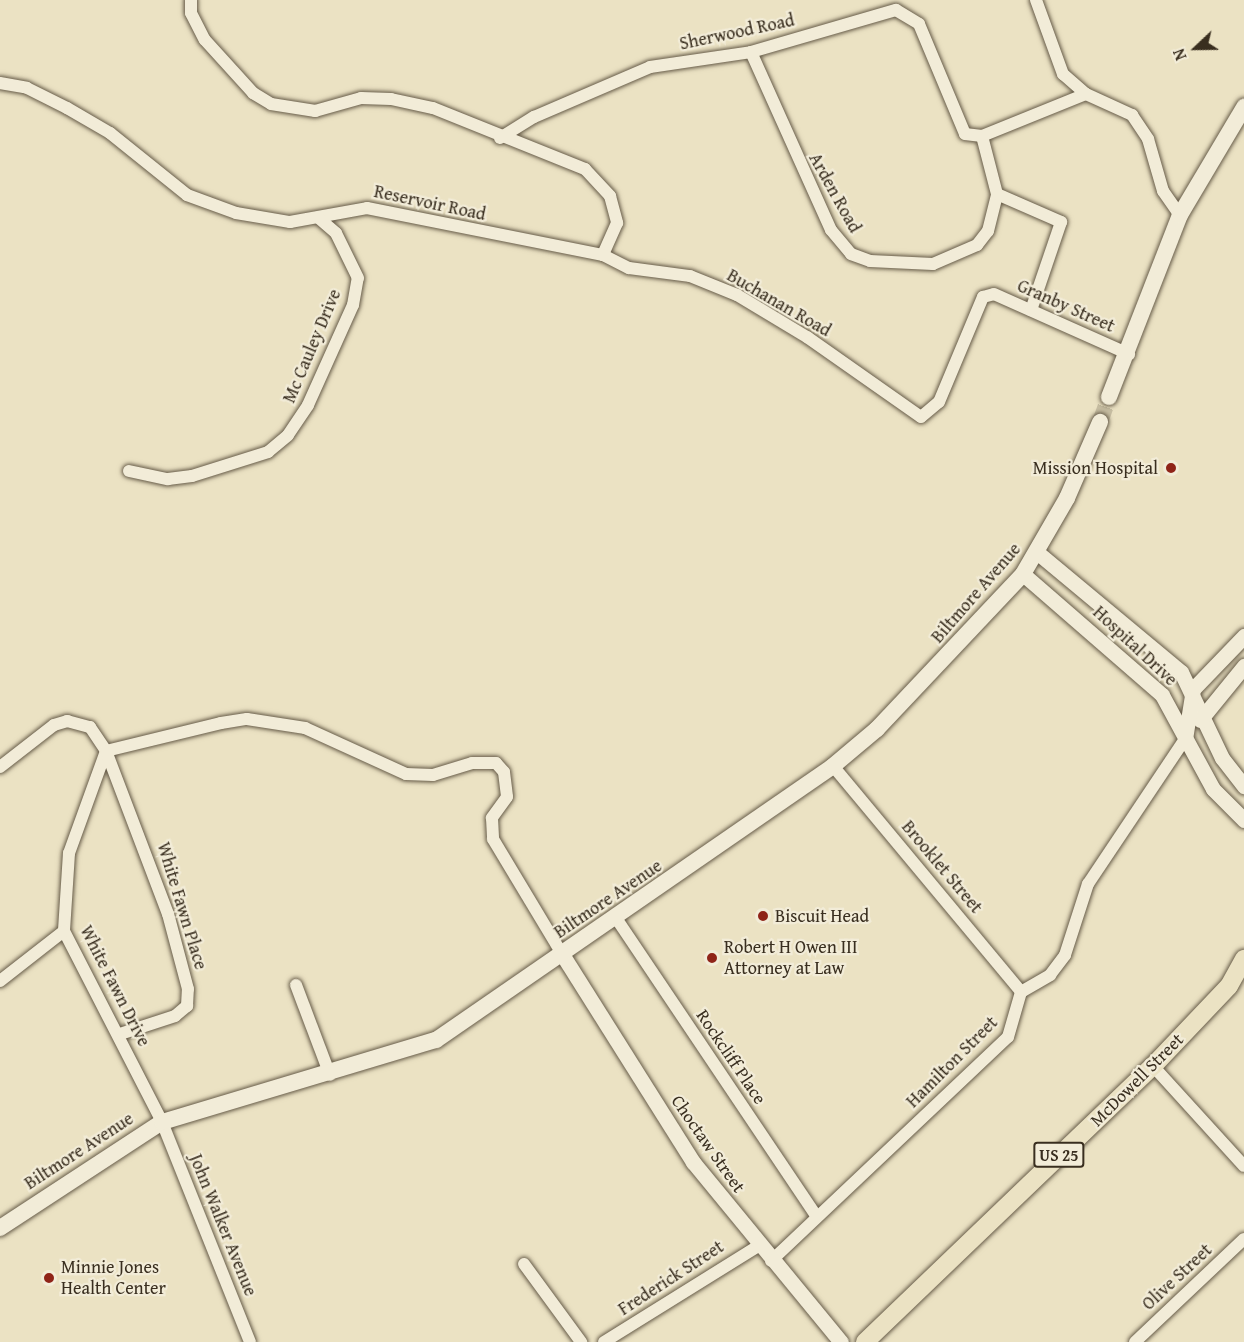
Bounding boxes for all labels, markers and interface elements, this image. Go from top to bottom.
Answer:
street label: Sherwood Road [678,9,796,55]
north arrow [1166,18,1226,78]
text: N [1166,45,1192,64]
street label: Arden Road [804,149,866,237]
street label: Reservoir Road [372,181,488,225]
street label: Buchanan Road [723,264,835,342]
street label: Granby Street [1014,275,1118,337]
street label: Mc Cauley Drive [278,286,346,406]
place label: Mission Hospital [1033,457,1158,479]
marker: Mission Hospital [1162,459,1180,477]
street label: Biltmore Avenue [927,539,1025,647]
street label: Hospital Drive [1088,602,1182,690]
street label: Brooklet Street [897,816,987,918]
street label: White Fawn Place [152,840,212,972]
street label: Biltmore Avenue [550,855,666,943]
place label: Biscuit Head [775,905,869,927]
marker: Biscuit Head [756,909,770,923]
street label: White Fawn Drive [75,922,155,1050]
place label: Robert H Owen III Attorney at Law [724,937,857,980]
marker: Robert H Owen III Attorney at Law [705,951,719,965]
street label: Rockcliff Place [691,1006,771,1108]
street label: Hamilton Street [902,1012,1002,1112]
street label: McDowell Street [1086,1029,1188,1131]
street label: Choctaw Street [666,1091,750,1197]
street label: Biltmore Avenue [21,1108,137,1194]
road number: US 25 [1032,1142,1086,1168]
street label: John Walker Avenue [185,1151,261,1299]
street label: Frederick Street [614,1236,728,1320]
street label: Olive Street [1138,1239,1216,1315]
place label: Minnie Jones Health Center [61,1257,166,1300]
marker: Minnie Jones Health Center [42,1271,56,1285]

